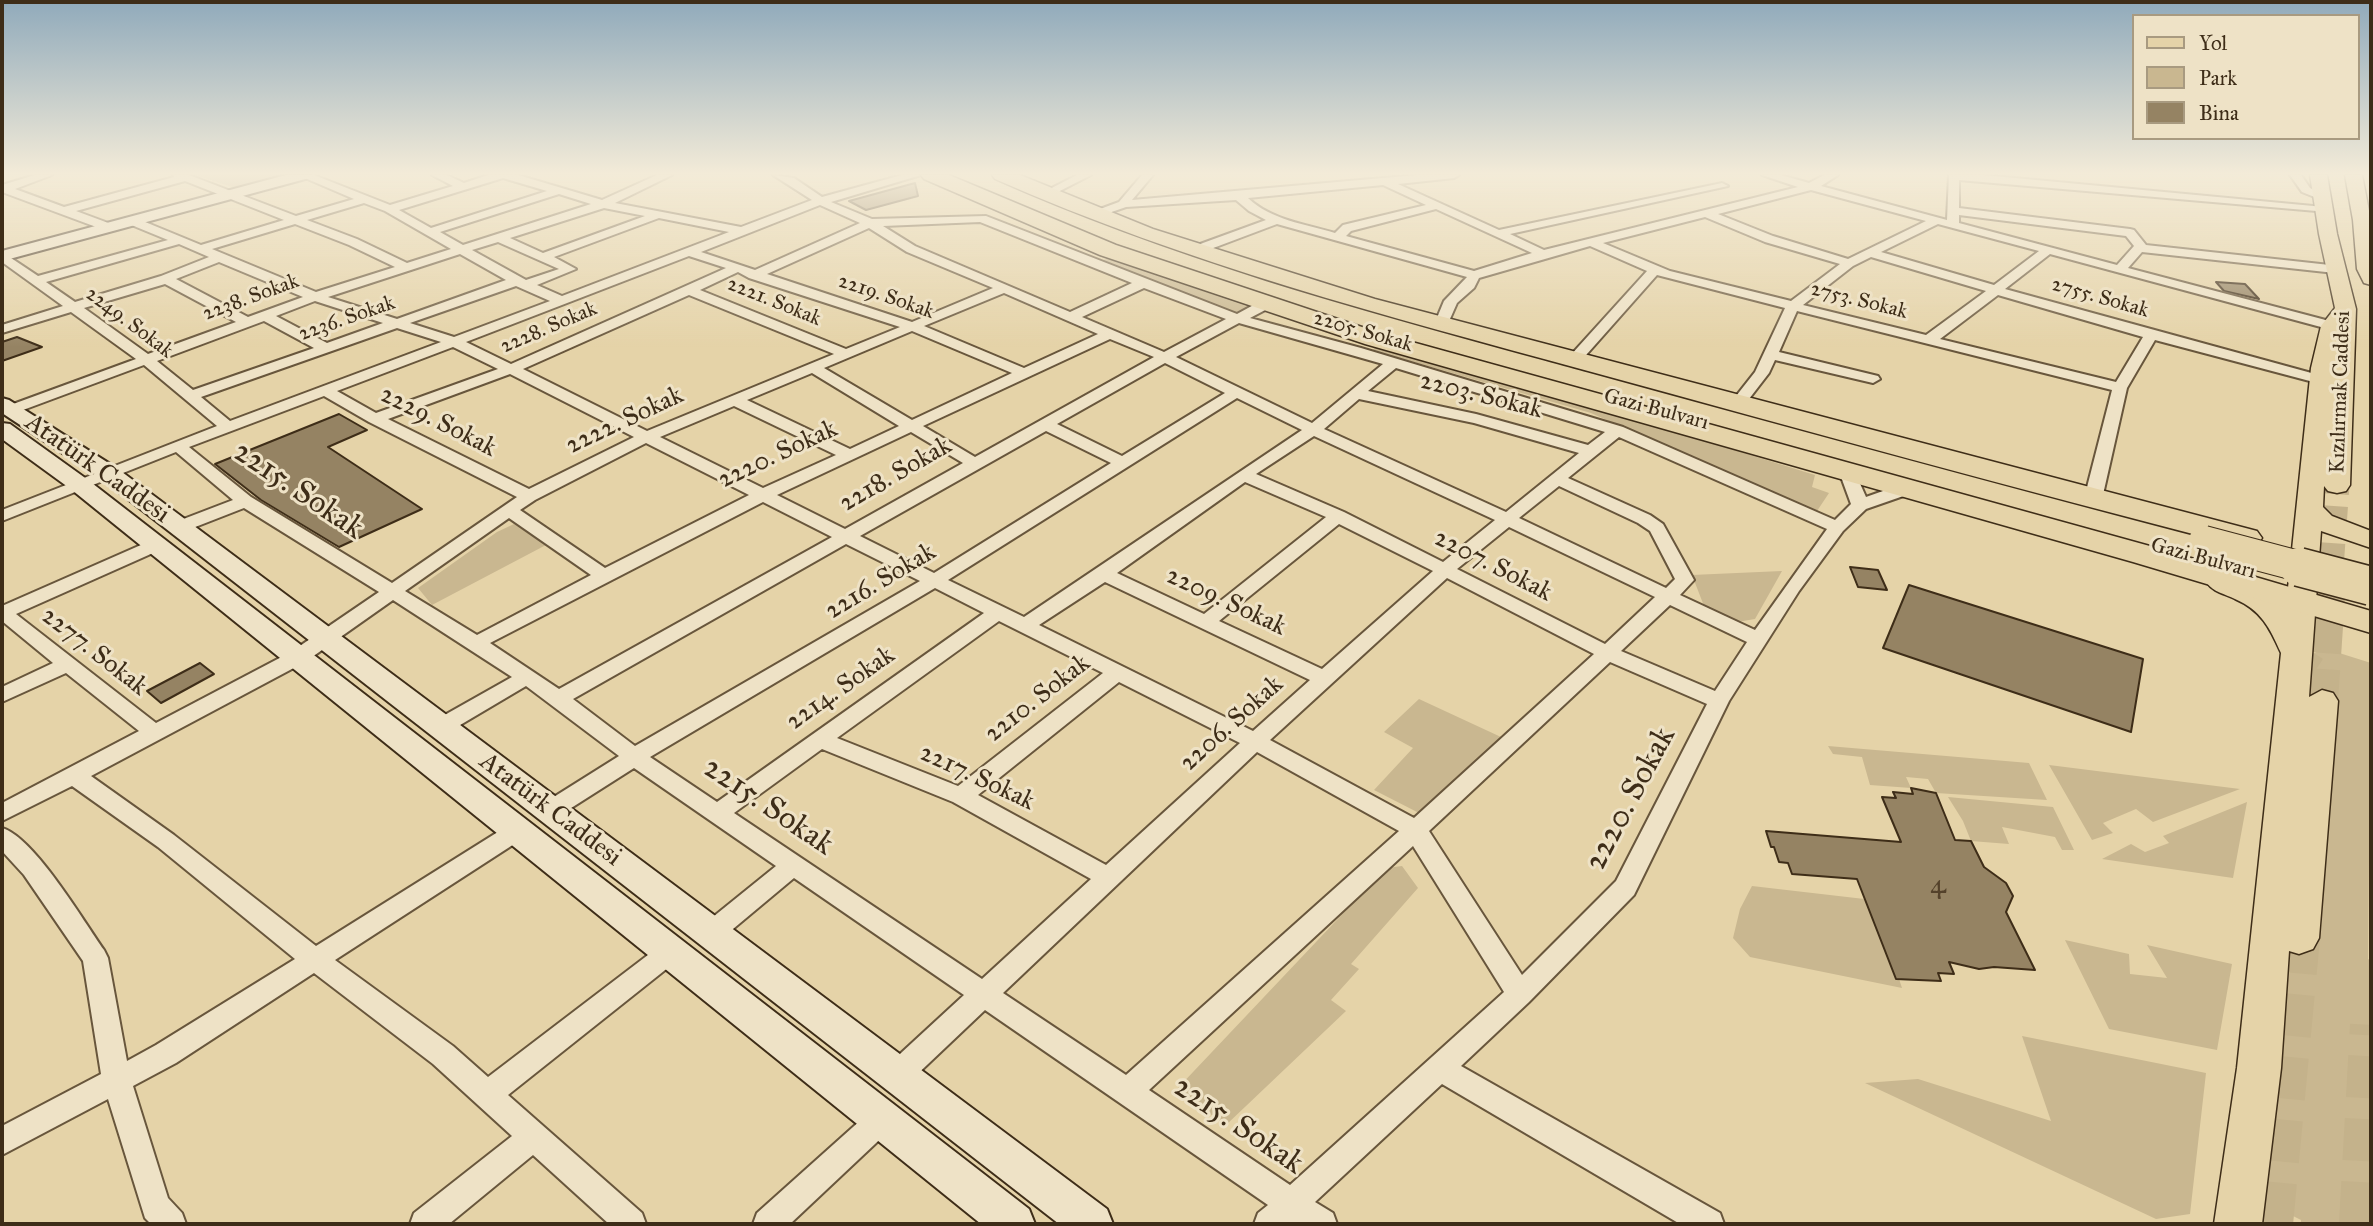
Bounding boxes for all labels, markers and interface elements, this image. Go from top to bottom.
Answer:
legend [2132,14,2359,140]
text: Yol [2199,30,2227,56]
text: Park [2199,65,2237,91]
text: Bina [2199,100,2239,126]
street label: 2238. Sokak [200,269,302,327]
street label: 2219. Sokak [835,269,937,325]
street label: 2221. Sokak [723,272,825,332]
street label: 2755. Sokak [2048,272,2152,324]
street label: 2753. Sokak [1808,277,1910,325]
street label: 2249. Sokak [80,282,178,364]
street label: 2236. Sokak [296,291,398,347]
street label: 2228. Sokak [497,296,601,360]
street label: 2205. Sokak [1310,306,1416,358]
street label: Kızılırmak Caddesi [2326,310,2356,474]
street label: 2203. Sokak [1416,366,1546,426]
street label: 2229. Sokak [375,379,501,465]
street label: 2222. Sokak [561,380,689,462]
street label: Gazi Bulvarı [1601,384,1711,436]
street label: Atatürk Caddesi [18,407,176,531]
street label: 2220. Sokak [714,414,842,496]
street label: 2218. Sokak [835,431,957,519]
street label: 2215. Sokak [225,433,371,549]
street label: 2207. Sokak [1429,523,1557,609]
street label: Gazi Bulvarı [2148,533,2258,585]
street label: 2216. Sokak [820,537,942,627]
street label: 2209. Sokak [1161,561,1291,643]
street label: 2277. Sokak [35,601,153,703]
street label: 2214. Sokak [781,640,901,738]
street label: 2210. Sokak [979,648,1097,750]
street label: 2206. Sokak [1174,669,1290,779]
street label: 2220. Sokak [1577,721,1685,877]
street label: 2217. Sokak [914,738,1040,818]
street label: Atatürk Caddesi [473,746,627,874]
street label: 2215. Sokak [695,749,841,865]
house number: 4 [1930,869,1946,903]
street label: 2215. Sokak [1165,1068,1311,1184]

